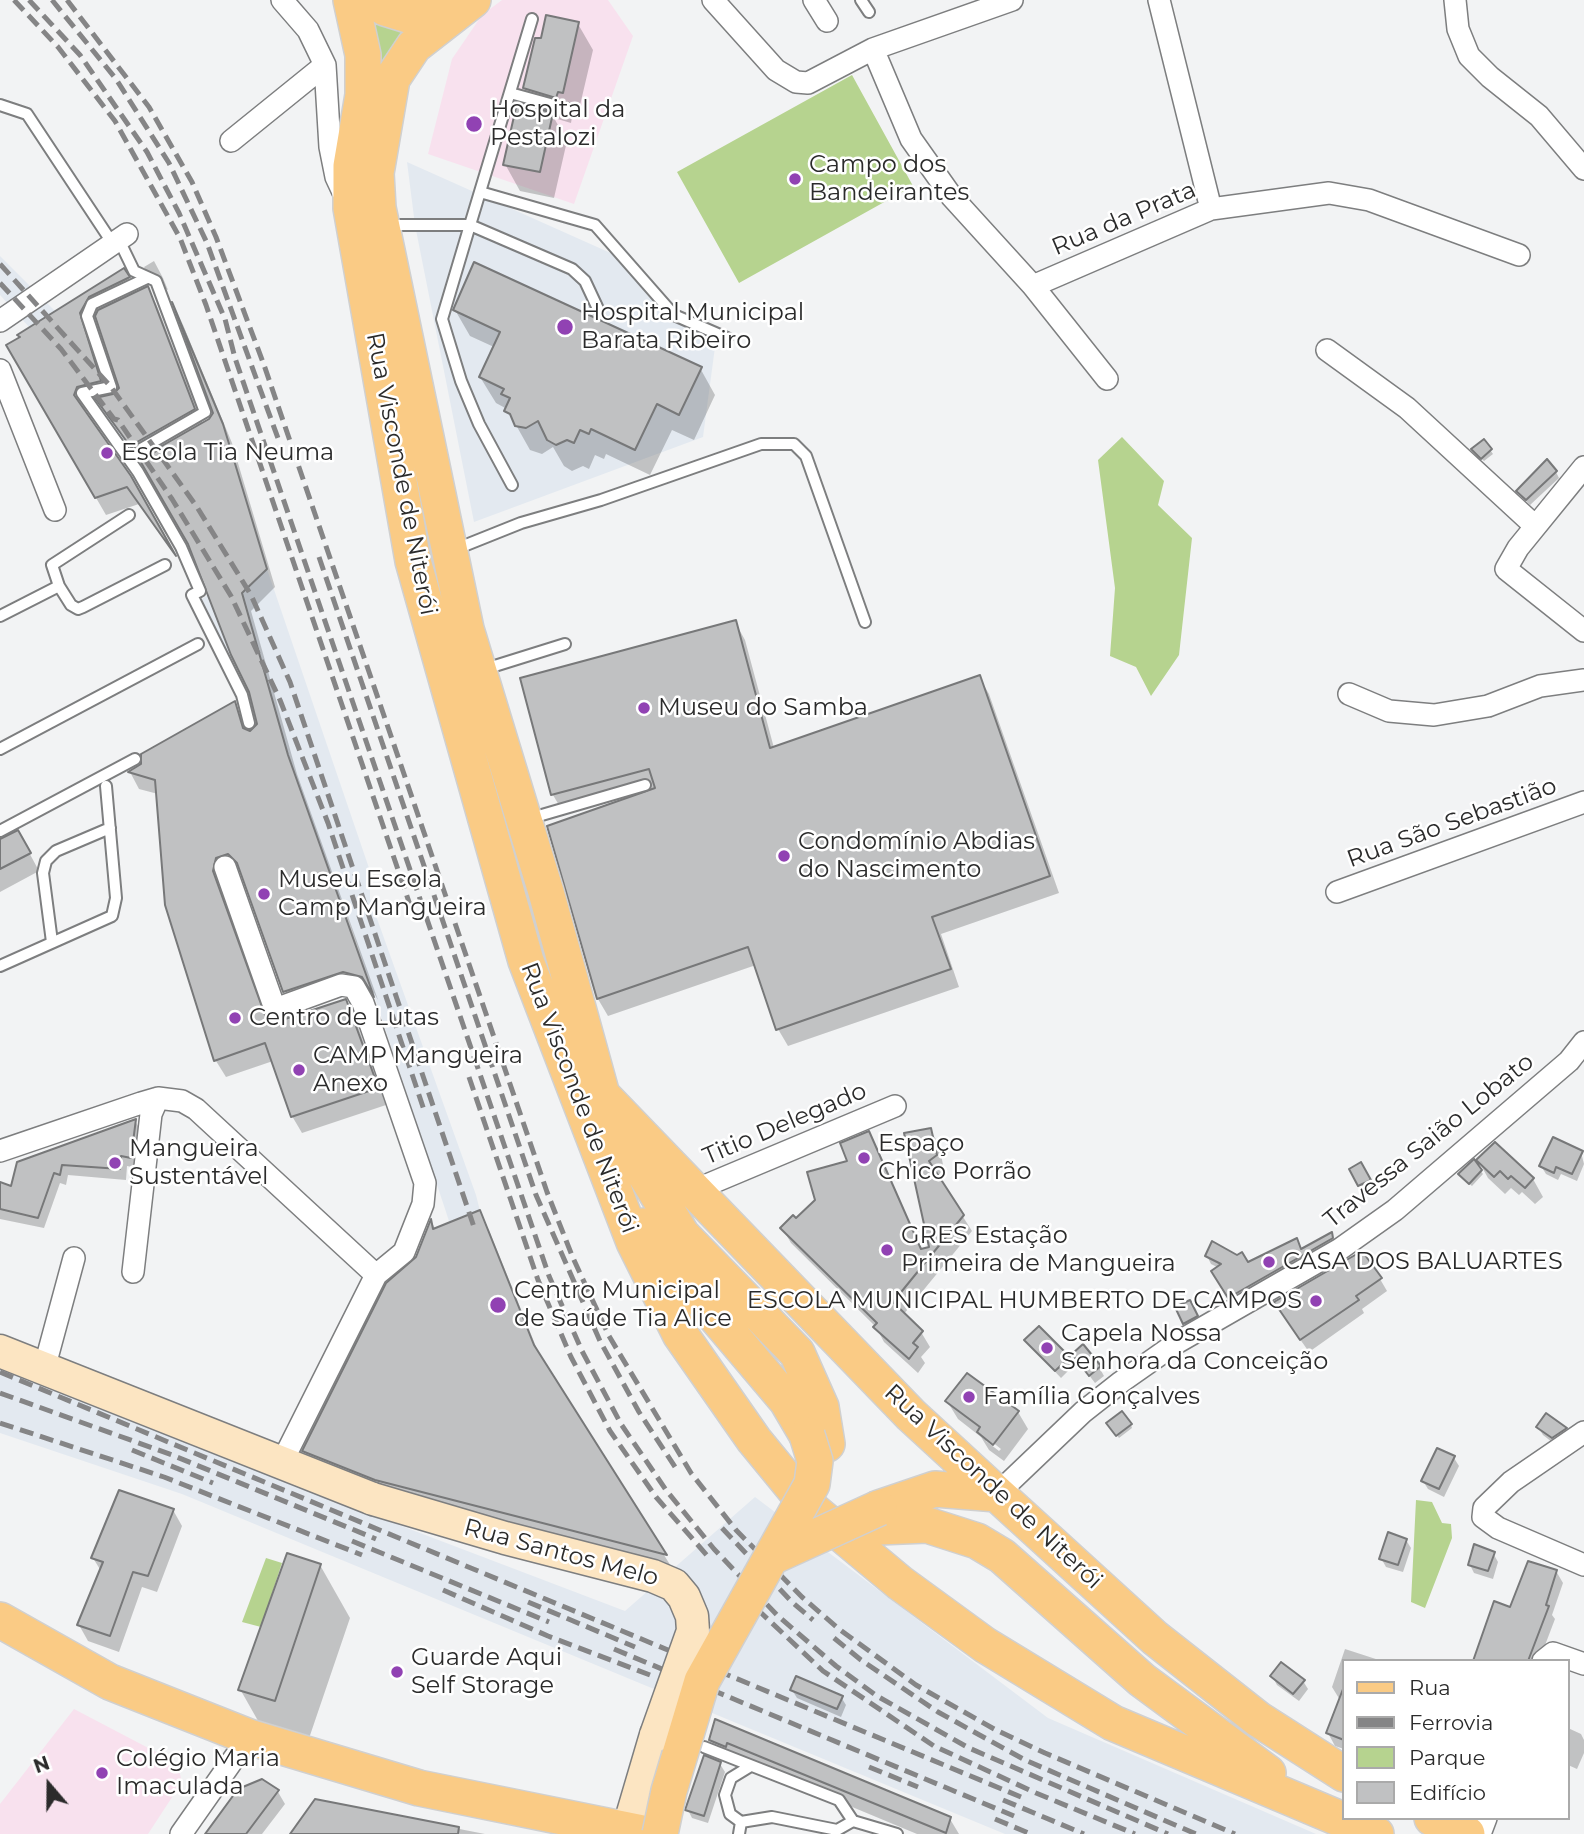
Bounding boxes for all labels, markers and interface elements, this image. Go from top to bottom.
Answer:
place label: Hospital da Pestalozi [490,96,625,152]
marker: Hospital da Pestalozi [464,114,484,134]
place label: Campo dos Bandeirantes [809,151,969,207]
marker: Campo dos Bandeirantes [787,171,803,187]
street label: Rua da Prata [1048,176,1200,262]
place label: Hospital Municipal Barata Ribeiro [581,299,804,355]
marker: Hospital Municipal Barata Ribeiro [555,317,575,337]
street label: Rua Visconde de Niterói [359,330,443,618]
place label: Escola Tia Neuma [121,439,334,467]
marker: Escola Tia Neuma [99,445,115,461]
place label: Museu do Samba [658,694,868,722]
marker: Museu do Samba [636,700,652,716]
street label: Rua São Sebastião [1343,772,1561,874]
place label: Condomínio Abdias do Nascimento [798,828,1035,884]
marker: Condomínio Abdias do Nascimento [776,848,792,864]
place label: Museu Escola Camp Mangueira [278,866,487,922]
marker: Museu Escola Camp Mangueira [256,886,272,902]
street label: Rua Visconde de Niterói [514,959,644,1237]
place label: Centro de Lutas [249,1004,439,1032]
marker: Centro de Lutas [227,1010,243,1026]
place label: CAMP Mangueira Anexo [313,1042,523,1098]
street label: Travessa Saião Lobato [1318,1047,1540,1235]
marker: CAMP Mangueira Anexo [291,1062,307,1078]
street label: Titio Delegado [699,1077,871,1171]
place label: Espaço Chico Porrão [878,1130,1032,1186]
place label: Mangueira Sustentável [129,1135,268,1191]
marker: Espaço Chico Porrão [856,1150,872,1166]
marker: Mangueira Sustentável [107,1155,123,1171]
place label: GRES Estação Primeira de Mangueira [901,1222,1176,1278]
marker: GRES Estação Primeira de Mangueira [879,1242,895,1258]
place label: CASA DOS BALUARTES [1283,1248,1563,1276]
marker: CASA DOS BALUARTES [1261,1254,1277,1270]
place label: Centro Municipal de Saúde Tia Alice [514,1277,732,1333]
place label: ESCOLA MUNICIPAL HUMBERTO DE CAMPOS [747,1287,1302,1315]
marker: ESCOLA MUNICIPAL HUMBERTO DE CAMPOS [1308,1293,1324,1309]
marker: Centro Municipal de Saúde Tia Alice [488,1295,508,1315]
place label: Capela Nossa Senhora da Conceição [1061,1320,1328,1376]
marker: Capela Nossa Senhora da Conceição [1039,1340,1055,1356]
street label: Rua Visconde de Niterói [878,1378,1108,1596]
place label: Família Gonçalves [983,1383,1200,1411]
marker: Família Gonçalves [961,1389,977,1405]
street label: Rua Santos Melo [461,1513,661,1593]
place label: Guarde Aqui Self Storage [411,1644,562,1700]
legend [1342,1659,1570,1820]
marker: Guarde Aqui Self Storage [389,1664,405,1680]
text: Rua [1409,1675,1451,1700]
text: Ferrovia [1409,1710,1493,1735]
place label: Colégio Maria Imaculada [116,1745,280,1801]
text: Parque [1409,1745,1485,1770]
north arrow [14,1750,84,1820]
text: N [30,1751,53,1778]
marker: Colégio Maria Imaculada [94,1765,110,1781]
text: Edifício [1409,1780,1486,1805]

